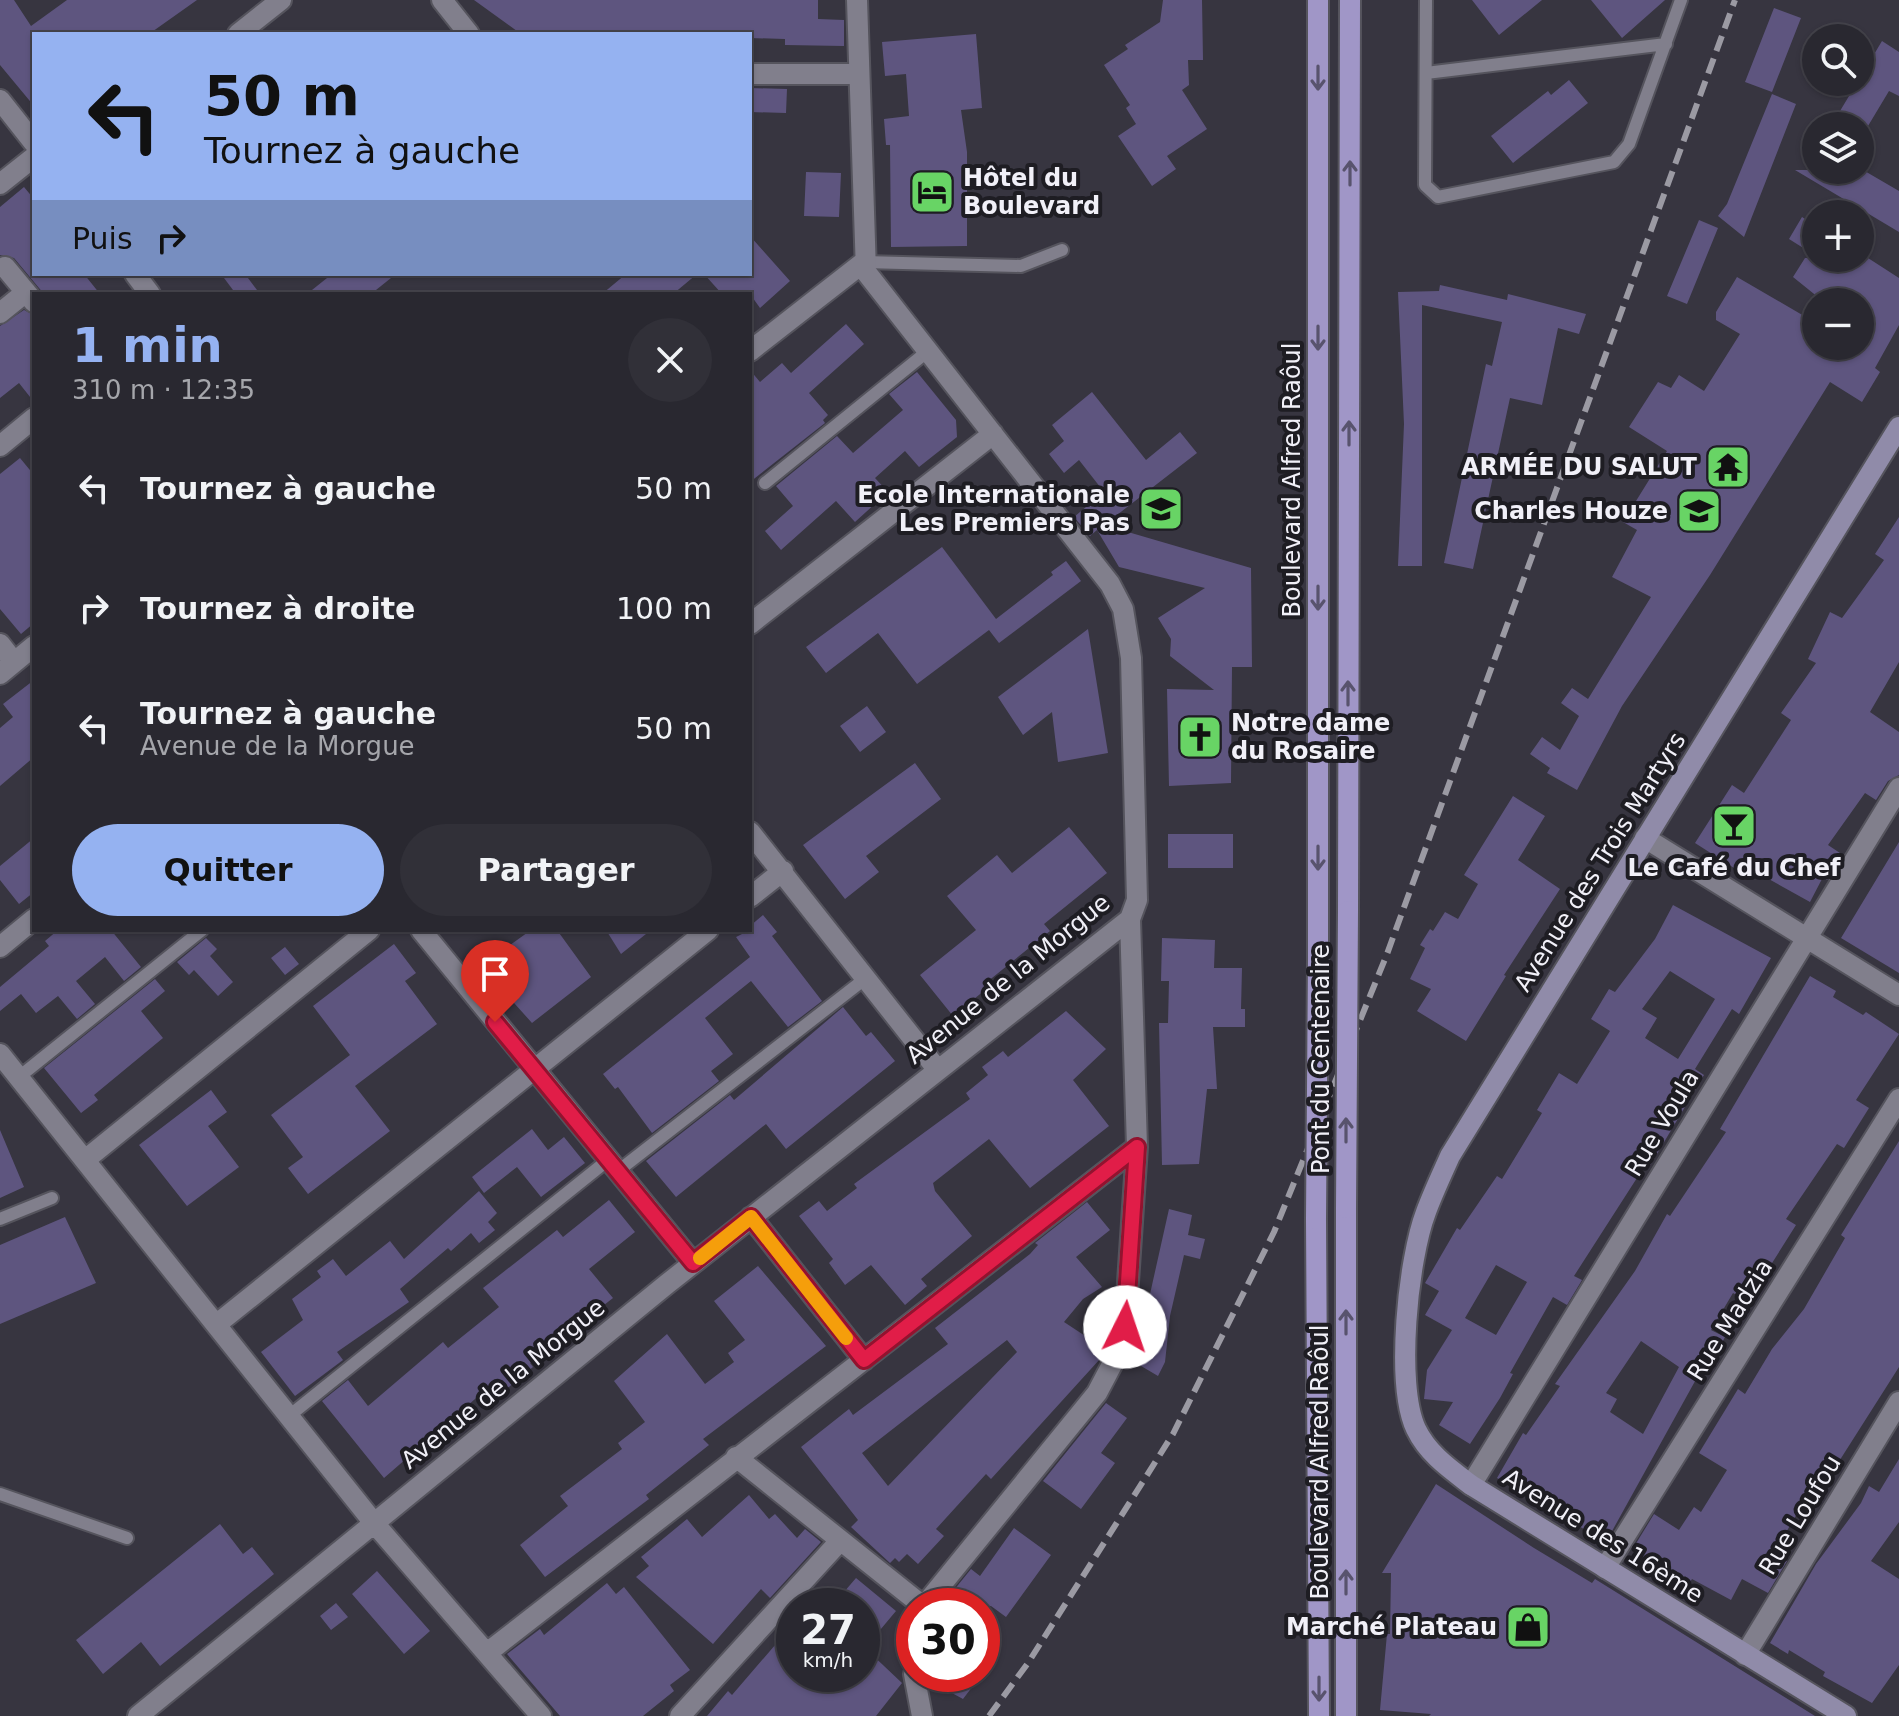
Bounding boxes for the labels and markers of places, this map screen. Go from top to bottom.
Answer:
place label: Hôtel du Boulevard [963,164,1100,220]
hotel icon: Hôtel du Boulevard [908,168,956,216]
temple icon: ARMÉE DU SALUT [1704,443,1752,491]
place label: ARMÉE DU SALUT [1461,452,1698,481]
place label: Ecole Internationale Les Premiers Pas [857,481,1130,537]
school or university icon: Ecole Internationale Les Premiers Pas [1137,485,1185,533]
school or university icon: Charles Houze [1675,487,1723,535]
place label: Charles Houze [1474,497,1668,525]
place label: Notre dame du Rosaire [1231,709,1390,765]
church icon: Notre dame du Rosaire [1176,713,1224,761]
bar icon: Le Café du Chef [1710,802,1758,850]
place label: Le Café du Chef [1628,854,1841,882]
pin [461,940,529,1022]
shop icon: Marché Plateau [1504,1603,1552,1651]
place label: Marché Plateau [1286,1613,1497,1641]

